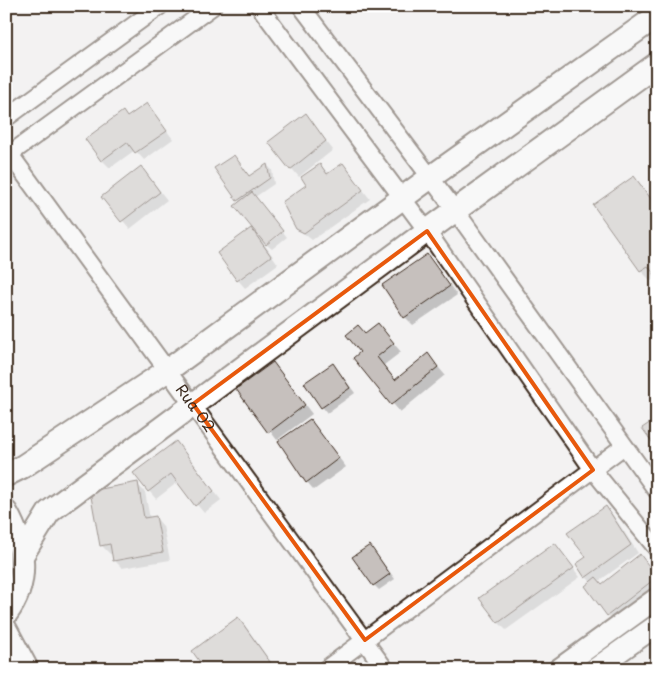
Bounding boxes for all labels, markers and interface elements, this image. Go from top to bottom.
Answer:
street label: Rua 02 [171,379,222,436]

